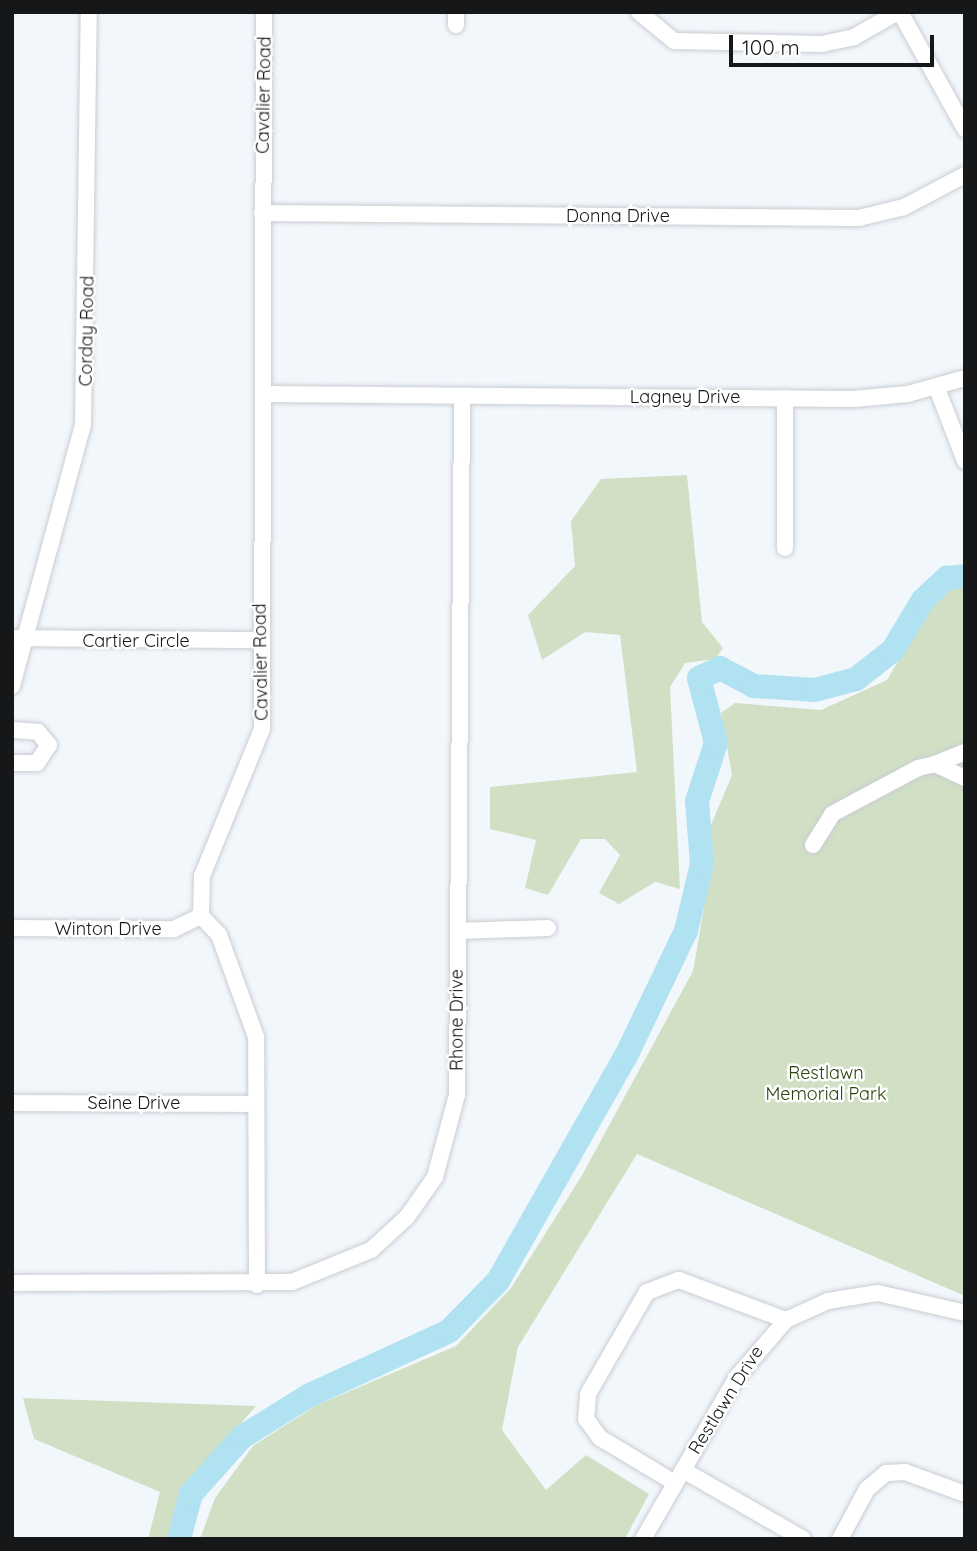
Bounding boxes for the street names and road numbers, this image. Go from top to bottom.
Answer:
street label: Cavalier Road [252,36,276,154]
street label: Donna Drive [566,205,670,227]
street label: Corday Road [75,275,99,387]
street label: Lagney Drive [630,386,740,408]
street label: Cavalier Road [249,603,273,721]
street label: Cartier Circle [82,630,190,652]
street label: Winton Drive [54,918,162,940]
street label: Rhone Drive [446,969,468,1071]
street label: Seine Drive [88,1092,180,1114]
street label: Restlawn Drive [684,1342,768,1458]

